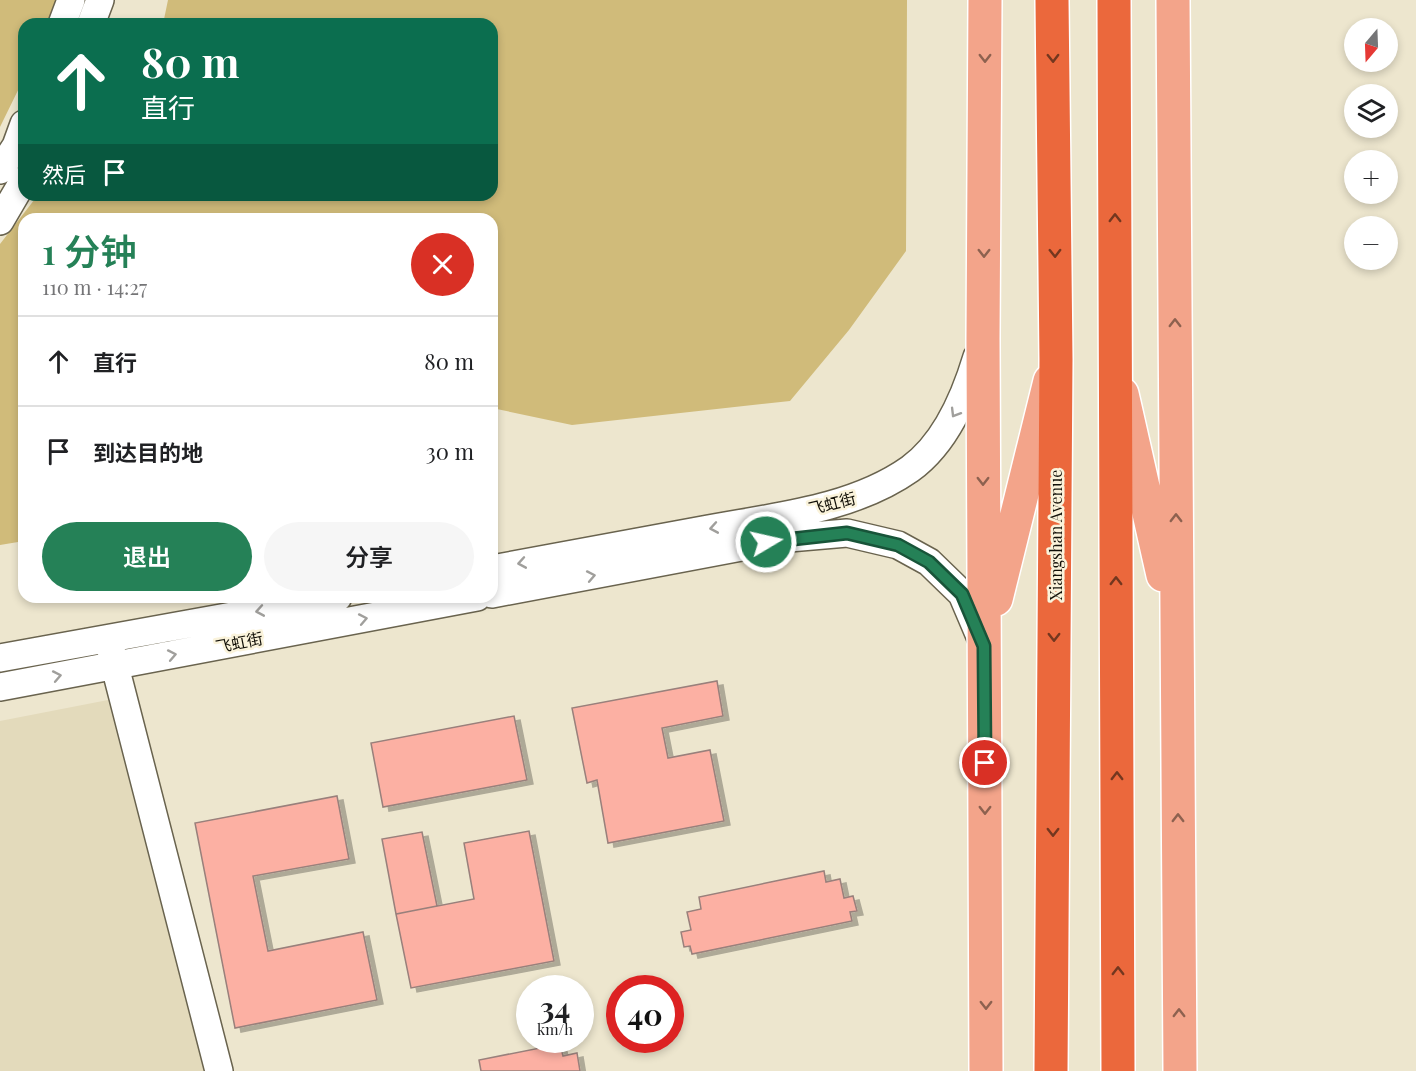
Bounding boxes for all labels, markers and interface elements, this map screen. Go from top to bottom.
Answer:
north arrow [1344,18,1398,72]
map controls [1344,18,1398,270]
text: 80 m [141,33,239,89]
icon: ahead [42,42,120,120]
one-way arrow [978,54,991,63]
one-way arrow [1047,54,1059,63]
button: layers [1344,84,1398,138]
text: 直行 [141,89,195,125]
button: + [1344,150,1398,204]
icon: arrive [98,156,131,189]
text: 然后 [42,159,86,189]
one-way arrow [1109,213,1121,222]
button: − [1344,216,1398,270]
text: 1 分钟 [42,226,136,274]
button: close [411,233,474,296]
one-way arrow [977,249,990,258]
one-way arrow [1049,249,1061,258]
text: 110 m · 14:27 [42,273,147,300]
one-way arrow [1169,318,1181,327]
icon: ahead [42,345,75,378]
text: 80 m [424,346,474,376]
text: 直行 [93,347,137,377]
one-way arrow [950,407,962,417]
icon: arrive [42,435,75,468]
text: 30 m [426,436,474,466]
text: 到达目的地 [93,437,203,467]
street label: Xiangshan Avenue [1045,470,1066,600]
one-way arrow [977,477,990,486]
street label: 飞虹街 [806,487,858,519]
position arrow [734,510,798,574]
one-way arrow [1170,513,1182,522]
one-way arrow [709,521,719,534]
button: 退出 [42,522,252,591]
button: 分享 [264,522,474,591]
one-way arrow [518,556,528,569]
one-way arrow [586,570,595,582]
one-way arrow [1110,576,1122,585]
one-way arrow [255,604,265,617]
one-way arrow [359,613,368,625]
street label: 飞虹街 [213,627,265,657]
one-way arrow [1048,633,1060,642]
one-way arrow [166,649,176,662]
one-way arrow [52,670,62,683]
pin [959,737,1010,788]
icon: arrive [968,746,1001,779]
one-way arrow [1111,771,1123,780]
one-way arrow [979,805,991,814]
one-way arrow [1172,813,1184,822]
one-way arrow [1046,828,1059,837]
one-way arrow [1112,966,1124,975]
speed limit sign: 40 [606,975,684,1053]
text: 34 [540,987,570,1027]
one-way arrow [980,1000,992,1009]
one-way arrow [1173,1008,1186,1017]
text: km/h [537,1019,573,1039]

